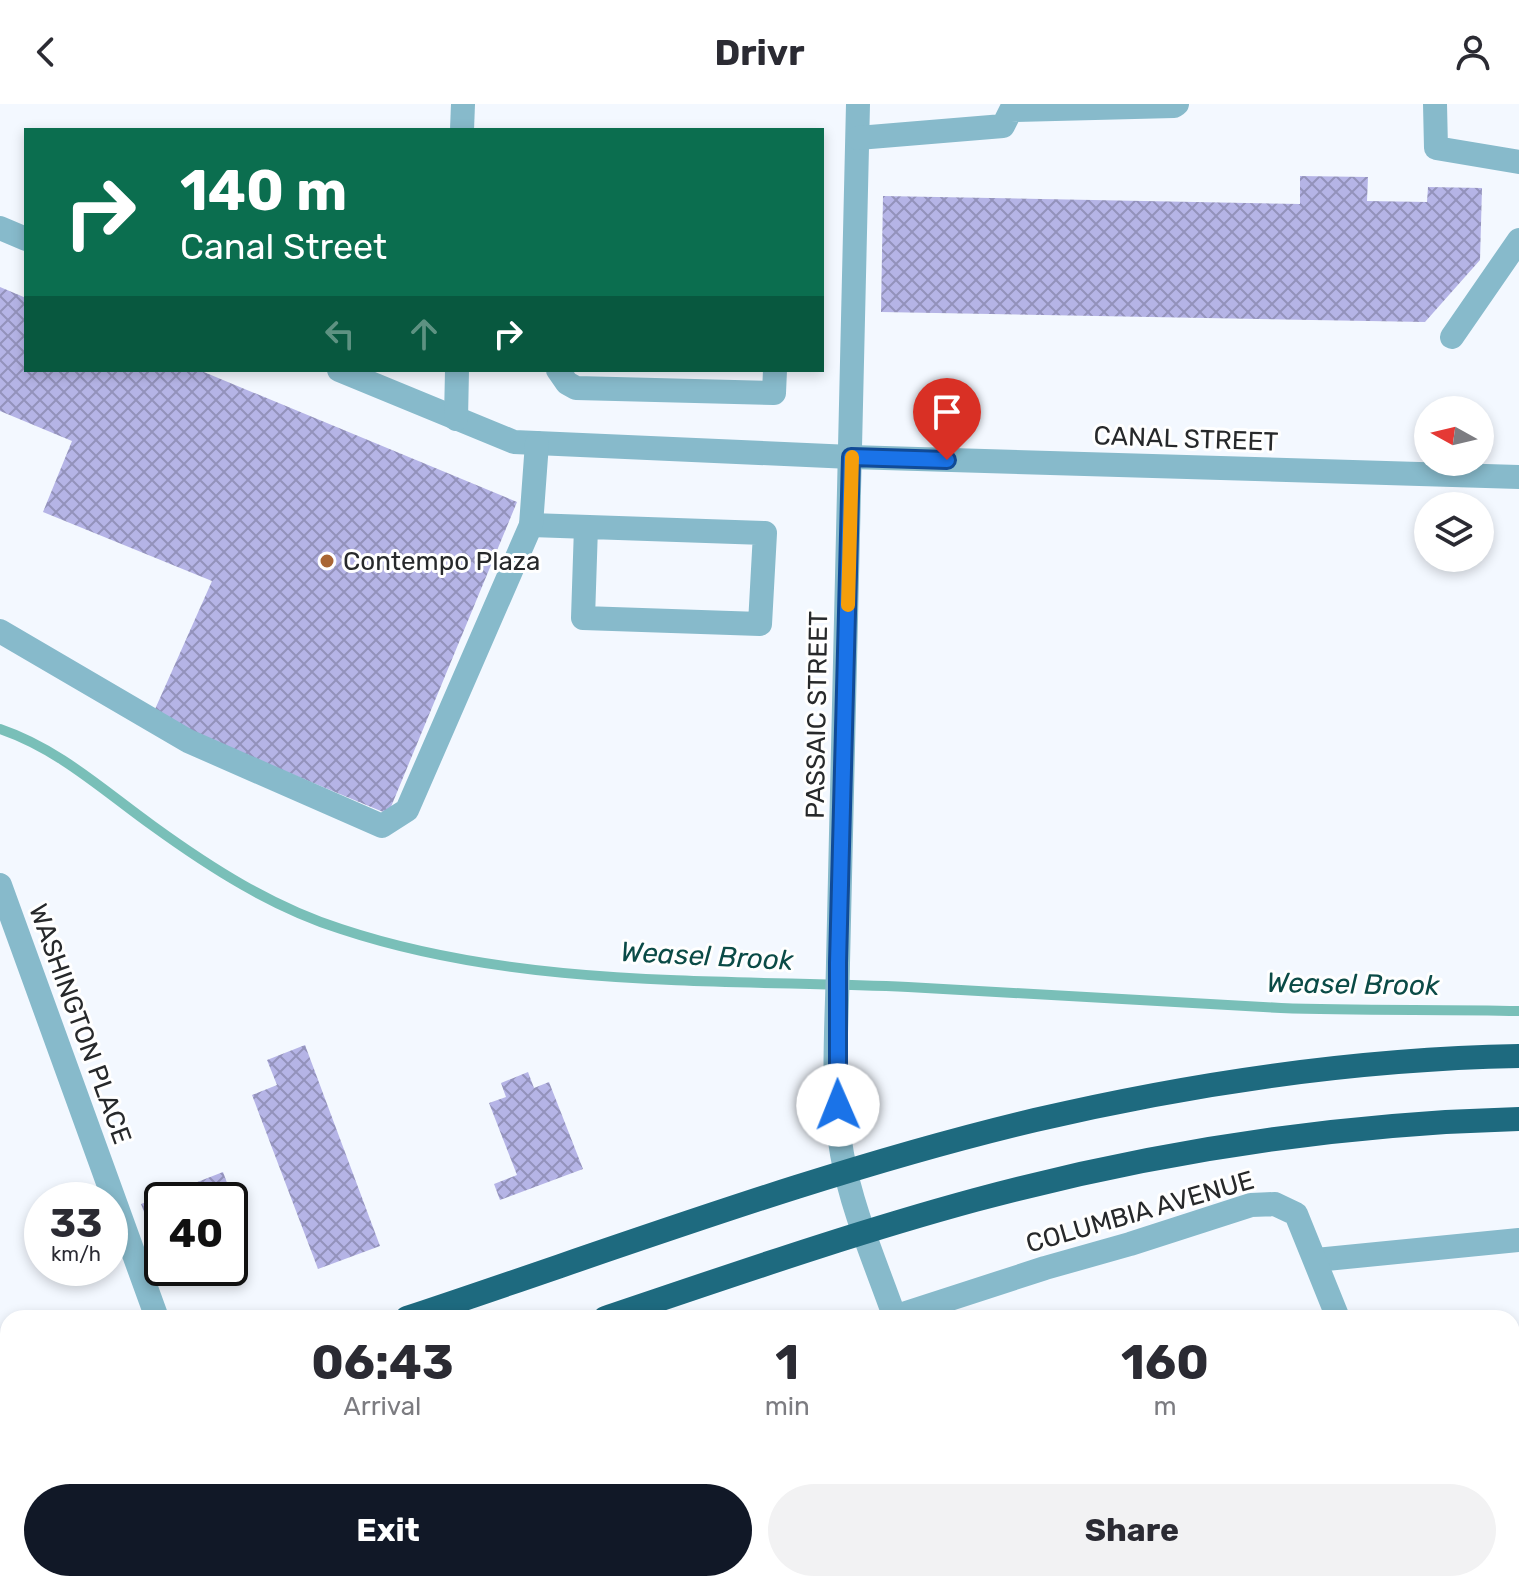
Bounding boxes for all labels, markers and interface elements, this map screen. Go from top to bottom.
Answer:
icon: back [24,30,68,74]
icon: person [1451,30,1495,74]
text: Drivr [714,31,805,74]
text: 140 m [180,158,347,224]
icon: right [48,160,152,264]
text: Canal Street [180,225,387,268]
icon: left [318,312,362,356]
icon: ahead [402,312,446,356]
icon: right [486,312,530,356]
pin [913,378,981,460]
icon: arrive [925,390,969,434]
north arrow [1414,396,1494,476]
map controls [1414,396,1494,572]
street label: CANAL STREET [1093,420,1279,458]
button: layers [1414,492,1494,572]
place label: Contempo Plaza [343,546,540,577]
marker: Contempo Plaza [318,552,336,570]
street label: PASSAIC STREET [800,611,834,819]
street label: WASHINGTON PLACE [22,900,138,1148]
water label: Weasel Brook [620,935,795,977]
water label: Weasel Brook [1266,966,1440,1002]
position arrow [796,1063,880,1147]
street label: COLUMBIA AVENUE [1022,1165,1258,1259]
speed limit sign: 40 [144,1182,248,1286]
text: 33 [50,1200,102,1247]
text: km/h [51,1242,101,1266]
text: 06:43 [311,1334,454,1391]
text: 1 [775,1334,799,1391]
text: 160 [1121,1334,1209,1391]
text: Arrival [343,1391,421,1422]
text: min [765,1391,810,1422]
text: m [1153,1391,1177,1422]
button: Exit [24,1484,752,1576]
button: Share [768,1484,1496,1576]

